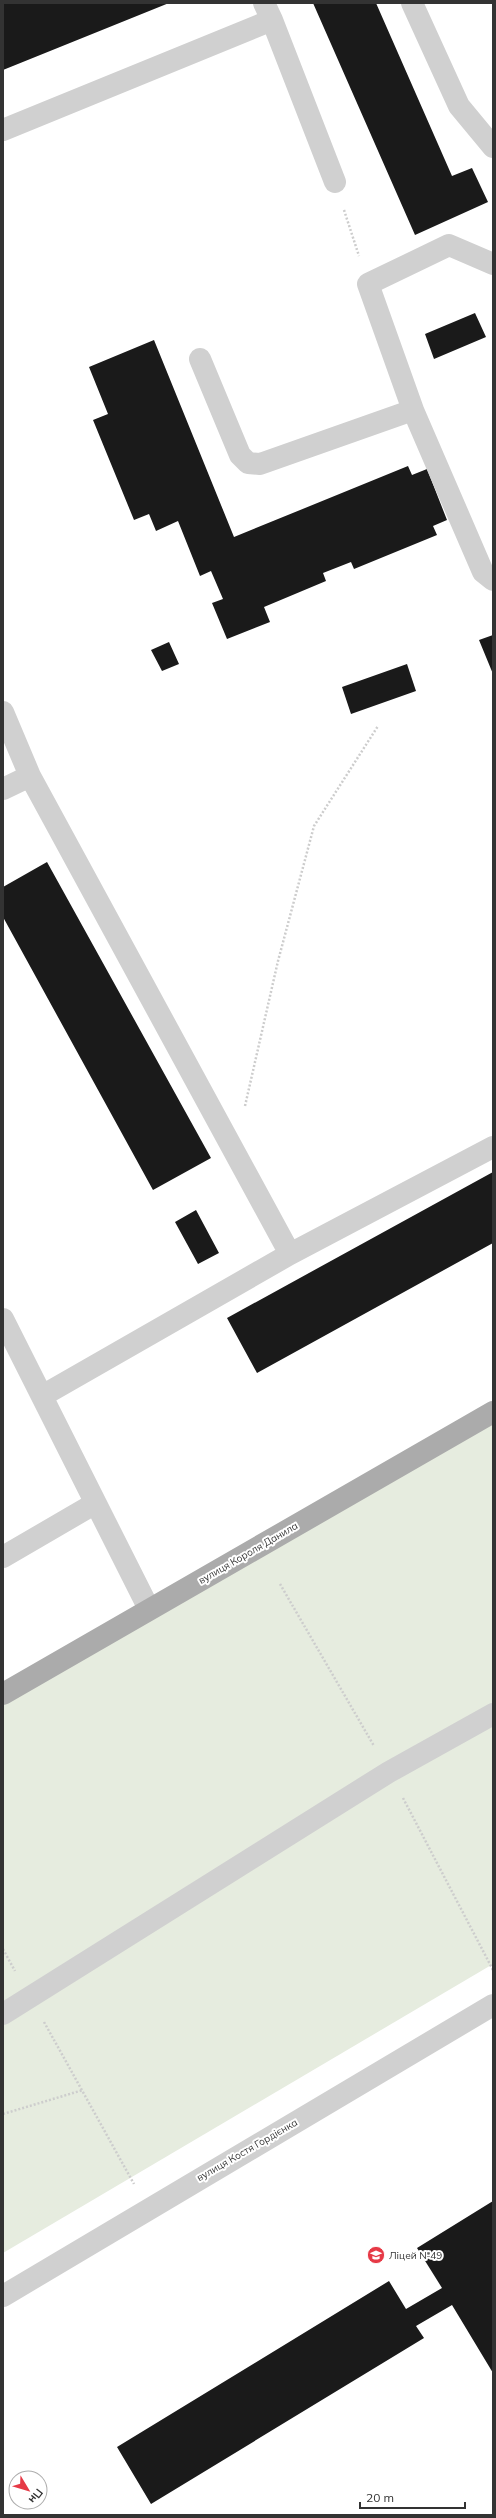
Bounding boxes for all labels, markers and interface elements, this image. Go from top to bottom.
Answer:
street label: вулиця Короля Данила [196,1519,300,1587]
street label: вулиця Костя Гордієнка [194,2116,300,2184]
school or university icon: Ліцей №49 [366,2245,386,2265]
place label: Ліцей №49 [389,2249,442,2262]
north arrow [8,2470,48,2510]
scale bar [360,2484,465,2510]
text: Пн [26,2486,46,2507]
text: 20 m [366,2490,394,2505]

